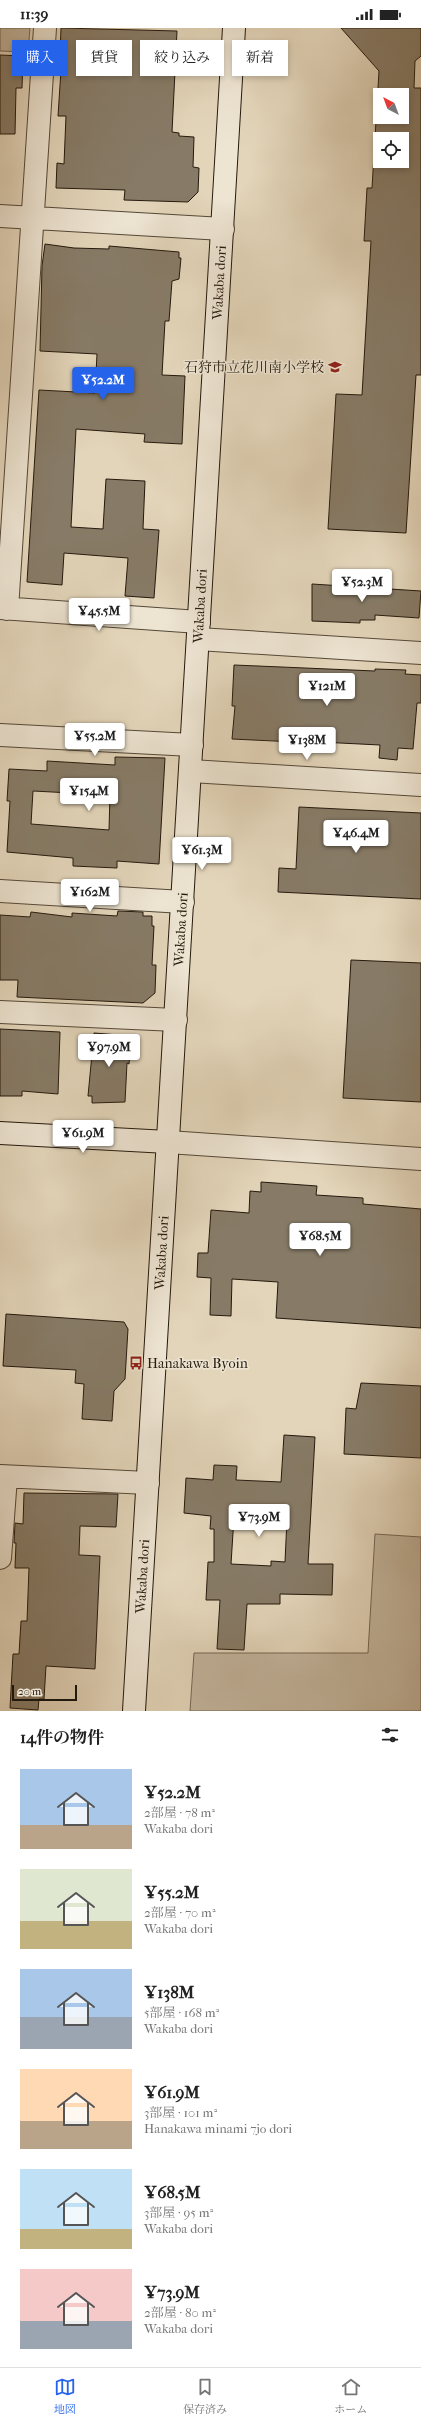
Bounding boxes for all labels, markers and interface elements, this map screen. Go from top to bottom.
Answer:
text: 11:39 [20,5,48,23]
chip: 購入 [12,40,68,76]
chip: 賃貸 [76,40,132,76]
chip: 絞り込み [140,40,224,76]
chip: 新着 [232,40,288,76]
north arrow [373,88,409,124]
map controls [373,88,409,168]
button: locate [373,132,409,168]
street label: Wakaba dori [209,245,230,321]
place label: 石狩市立花川南小学校 [184,359,324,376]
school or university icon: 石狩市立花川南小学校 [327,359,343,375]
pin: ¥52.2M [70,367,136,401]
text: ¥52.2M [81,372,125,387]
street label: Wakaba dori [189,568,211,645]
pin: ¥52.3M [329,569,395,603]
text: ¥52.3M [341,574,383,589]
pin: ¥45.5M [66,598,132,632]
text: ¥45.5M [78,603,120,618]
pin: ¥121M [299,673,355,707]
text: ¥121M [308,678,346,693]
pin: ¥55.2M [62,723,128,757]
pin: ¥138M [279,727,335,761]
text: ¥55.2M [74,728,116,743]
text: ¥138M [288,732,326,747]
pin: ¥154M [61,778,117,812]
text: ¥154M [69,783,109,798]
pin: ¥46.4M [323,820,389,854]
text: ¥46.4M [332,825,380,840]
pin: ¥61.3M [169,837,235,871]
text: ¥61.3M [181,842,223,857]
pin: ¥162M [62,879,118,913]
text: ¥162M [70,884,110,899]
street label: Wakaba dori [170,892,192,968]
pin: ¥97.9M [76,1034,142,1068]
text: ¥97.9M [87,1039,131,1054]
pin: ¥61.9M [50,1120,116,1154]
text: ¥61.9M [62,1125,104,1140]
street label: Wakaba dori [151,1215,172,1292]
pin: ¥68.5M [287,1223,353,1257]
text: ¥68.5M [298,1228,342,1243]
bus stop icon: Hanakawa Byoin [128,1355,144,1371]
place label: Hanakawa Byoin [147,1355,248,1372]
pin: ¥73.9M [226,1504,292,1538]
text: ¥73.9M [238,1509,280,1524]
street label: Wakaba dori [132,1539,153,1615]
scale bar [12,1683,77,1702]
text: 20 m [18,1685,41,1698]
icon: filters [379,1724,401,1746]
text: 14件の物件 [20,1727,104,1747]
text: ¥52.2M [144,1782,201,1802]
icon: home [52,1785,100,1833]
text: 2部屋 · 78 m² [144,1805,215,1820]
text: Wakaba dori [144,1821,213,1836]
text: ¥55.2M [144,1882,199,1902]
icon: home [52,1885,100,1933]
text: 2部屋 · 70 m² [144,1905,216,1920]
text: Wakaba dori [144,1921,213,1936]
text: ¥138M [144,1982,194,2002]
icon: home [52,1985,100,2033]
text: 5部屋 · 168 m² [144,2005,219,2020]
text: Wakaba dori [144,2021,213,2036]
text: ¥61.9M [144,2082,200,2102]
icon: home [52,2085,100,2133]
text: 3部屋 · 101 m² [144,2105,217,2120]
text: Hanakawa minami 7jo dori [144,2121,292,2136]
text: ¥68.5M [144,2182,200,2202]
icon: home [52,2185,100,2233]
text: 3部屋 · 95 m² [144,2205,213,2220]
text: Wakaba dori [144,2221,213,2236]
text: ¥73.9M [144,2282,200,2302]
icon: home [52,2285,100,2333]
text: 2部屋 · 80 m² [144,2305,216,2320]
text: Wakaba dori [144,2321,213,2336]
tab: 地図 [54,2376,76,2416]
tab: 保存済み [183,2376,227,2416]
tab: ホーム [334,2376,367,2416]

